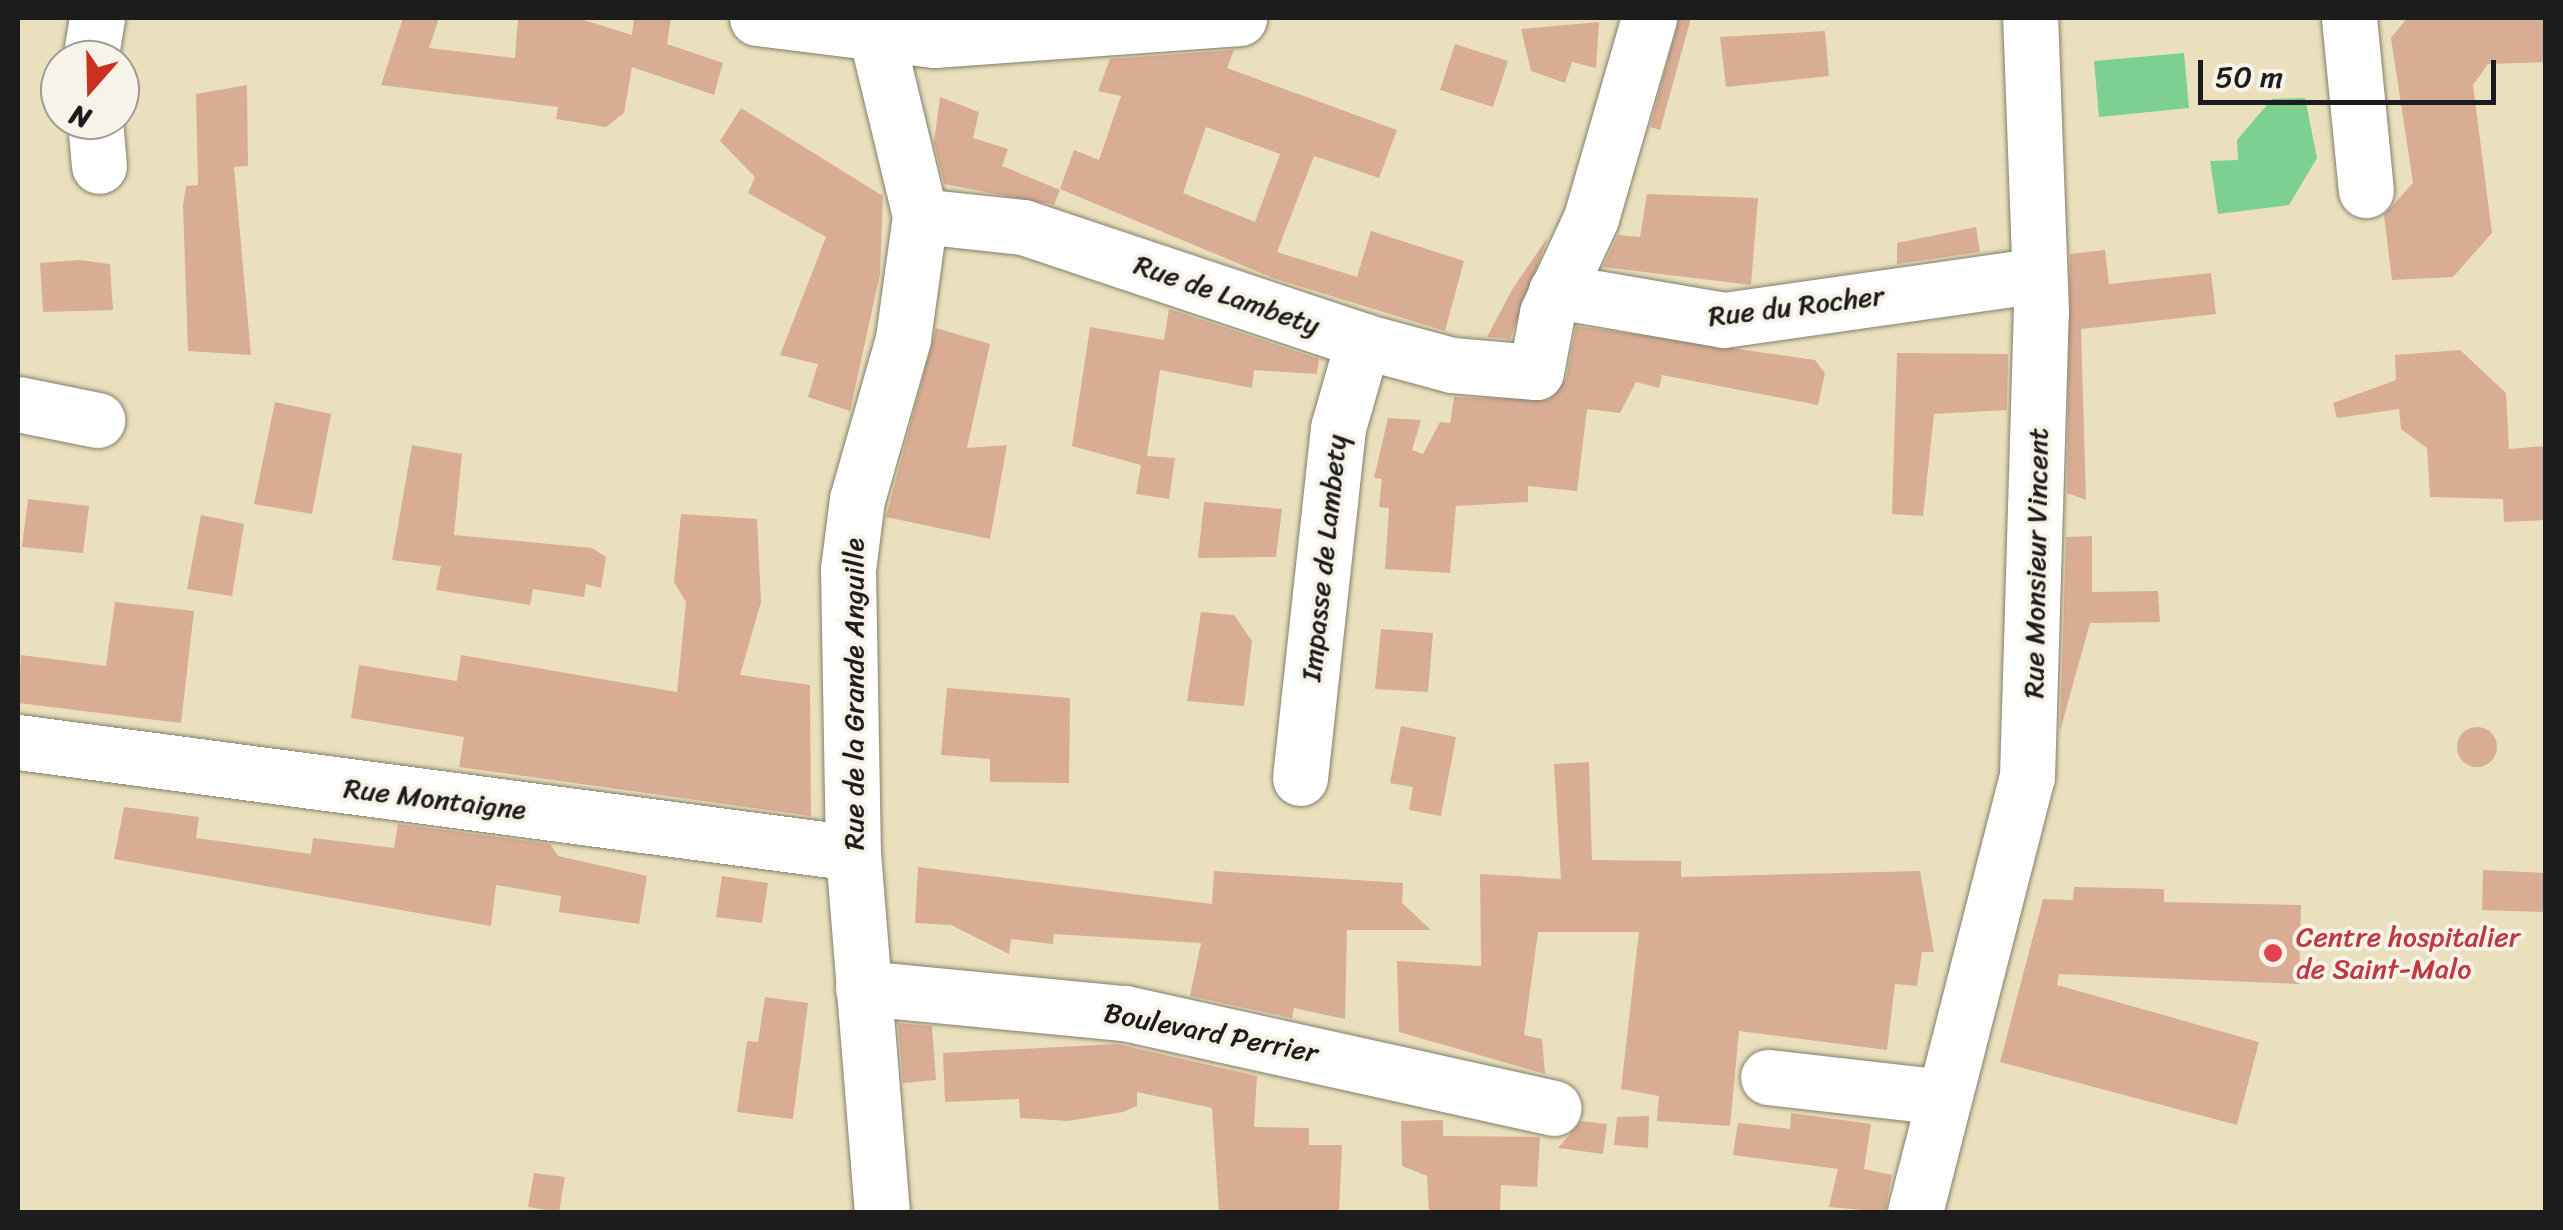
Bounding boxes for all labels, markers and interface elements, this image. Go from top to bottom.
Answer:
north arrow [40,40,140,140]
scale bar [2203,40,2500,102]
text: 50 m [2215,50,2283,104]
text: N [63,90,98,143]
street label: Rue de Lambety [1130,248,1324,342]
street label: Rue du Rocher [1706,279,1886,333]
street label: Rue Monsieur Vincent [2017,428,2055,698]
street label: Impasse de Lambety [1294,433,1354,683]
street label: Rue de la Grande Anguille [837,537,871,851]
street label: Rue Montaigne [342,771,528,827]
place label: Centre hospitalier de Saint-Malo [2296,920,2521,986]
marker: Centre hospitalier de Saint-Malo [2260,940,2286,966]
street label: Boulevard Perrier [1102,996,1320,1070]

